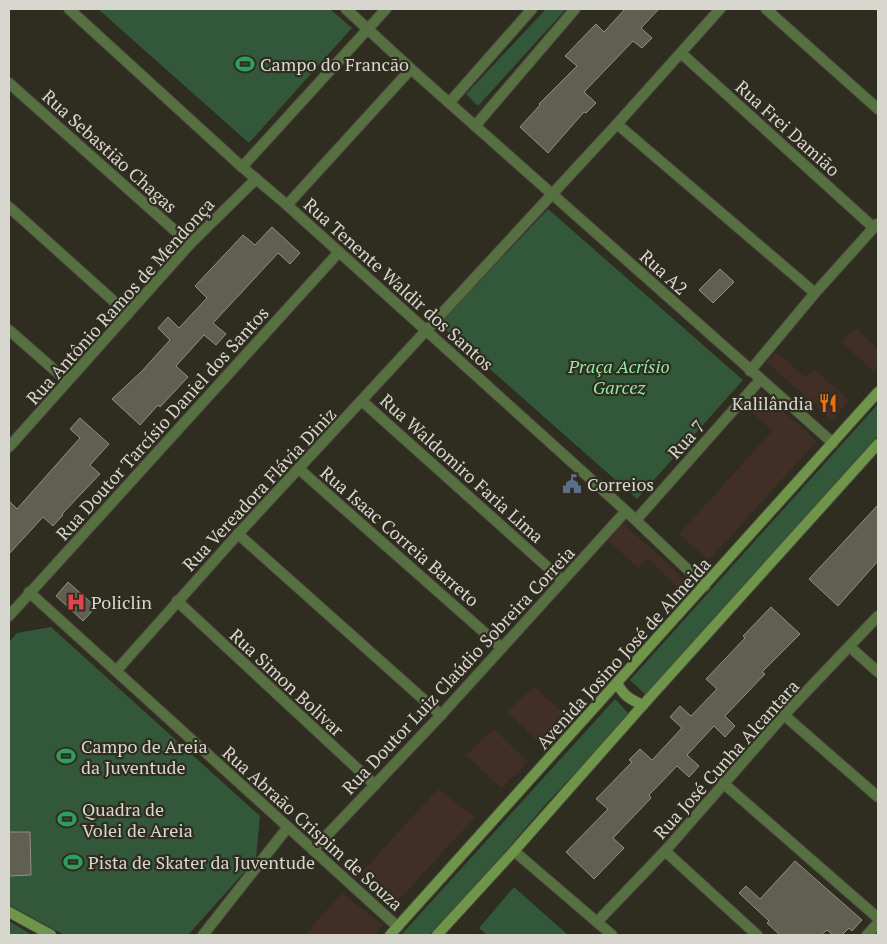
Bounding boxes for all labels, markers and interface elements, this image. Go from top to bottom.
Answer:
place label: Campo do Francão [260,52,409,76]
sports icon: Campo do Francão [234,53,256,75]
street label: Rua Frei Damião [731,75,845,181]
street label: Rua Sebastião Chagas [37,84,183,218]
street label: Rua Tenente Waldir dos Santos [299,192,499,376]
street label: Rua Antônio Ramos de Mendonça [21,193,219,409]
street label: Rua A2 [635,244,693,300]
street label: Rua Doutor Tarcísio Daniel dos Santos [50,301,274,545]
park label: Praça Acrísio Garcez [567,354,670,399]
street label: Rua Waldomiro Faria Lima [375,388,549,548]
place label: Kalilândia [732,391,813,415]
restaurant icon: Kalilândia [817,392,839,414]
street label: Rua Vereadora Flávia Diniz [177,402,341,576]
street label: Rua 7 [662,414,710,464]
street label: Rua Isaac Correia Barreto [316,460,484,612]
place label: Correios [587,472,654,496]
public building icon: Correios [561,473,583,495]
street label: Rua Doutor Luiz Claúdio Sobreira Correia [336,541,580,799]
street label: Avenida Josino José de Almeida [530,552,716,754]
place label: Policlin [91,590,152,614]
hospital icon: Policlin [65,591,87,613]
street label: Rua Simon Bolivar [225,623,349,741]
street label: Rua José Cunha Alcantara [648,674,804,844]
place label: Campo de Areia da Juventude [81,734,208,779]
street label: Rua Abraão Crispim de Souza [218,740,408,916]
sports icon: Campo de Areia da Juventude [55,745,77,767]
place label: Quadra de Volei de Areia [82,797,193,842]
sports icon: Quadra de Volei de Areia [56,808,78,830]
place label: Pista de Skater da Juventude [88,850,315,874]
sports icon: Pista de Skater da Juventude [62,851,84,873]

